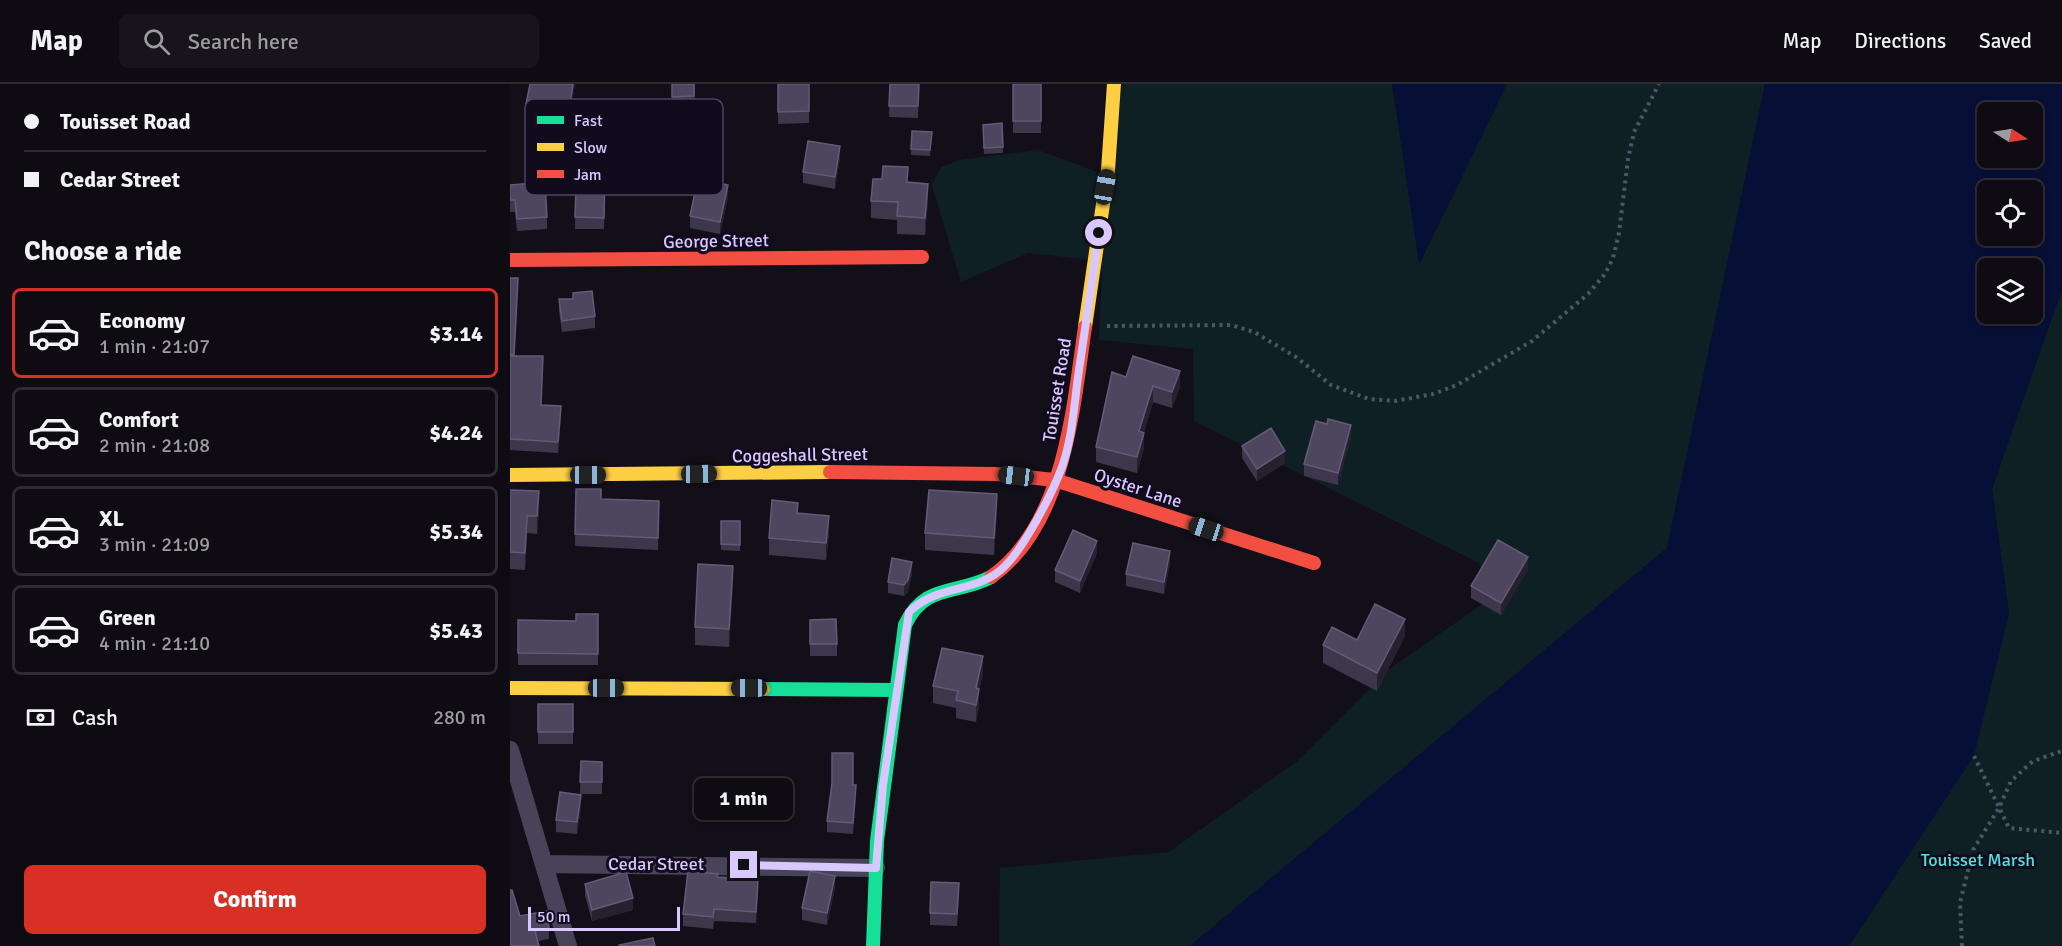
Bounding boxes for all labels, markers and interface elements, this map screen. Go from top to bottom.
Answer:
search box [119,14,539,68]
text: Map [30,24,83,58]
icon: search [140,25,173,58]
text: Search here [188,28,299,55]
text: Map [1783,28,1821,54]
text: Directions [1854,28,1946,54]
text: Saved [1979,28,2032,54]
legend [525,99,723,195]
north arrow [1977,102,2043,168]
map controls [1977,102,2043,324]
text: Touisset Road [60,108,191,135]
text: Fast [574,111,603,131]
text: Slow [574,138,608,158]
text: Jam [574,165,602,185]
text: Cedar Street [60,166,180,193]
car [1093,168,1117,206]
button: locate [1977,180,2043,246]
route start [1085,219,1112,246]
street label: George Street [663,229,769,253]
text: Choose a ride [24,235,182,268]
button: layers [1977,258,2043,324]
icon: car [27,306,81,360]
text: Economy [99,307,185,334]
text: $3.14 [429,320,483,347]
text: 1 min · 21:07 [99,334,210,359]
street label: Touisset Road [1038,336,1076,444]
icon: car [27,405,81,459]
text: Comfort [99,406,179,433]
text: $4.24 [429,419,483,446]
text: 2 min · 21:08 [99,433,210,458]
street label: Coggeshall Street [732,443,868,467]
street label: Oyster Lane [1091,463,1185,513]
car [681,465,717,483]
car [997,465,1035,487]
car [570,466,606,484]
icon: car [27,504,81,558]
text: XL [99,505,124,532]
car [1186,515,1226,543]
text: $5.34 [429,518,483,545]
text: 3 min · 21:09 [99,532,210,557]
icon: car [27,603,81,657]
text: Green [99,604,156,631]
text: $5.43 [429,617,483,644]
text: 4 min · 21:10 [99,631,210,656]
car [588,679,624,697]
car [731,679,767,697]
icon: cash [24,701,57,734]
text: Cash [72,704,118,731]
text: 280 m [433,705,486,730]
callout: 1 min [694,778,794,820]
text: 1 min [719,786,768,811]
park label: Touisset Marsh [1921,849,2035,871]
route end [730,851,757,878]
street label: Cedar Street [608,853,704,875]
button: Confirm [24,865,486,934]
scale bar [528,904,680,932]
text: 50 m [537,907,571,927]

